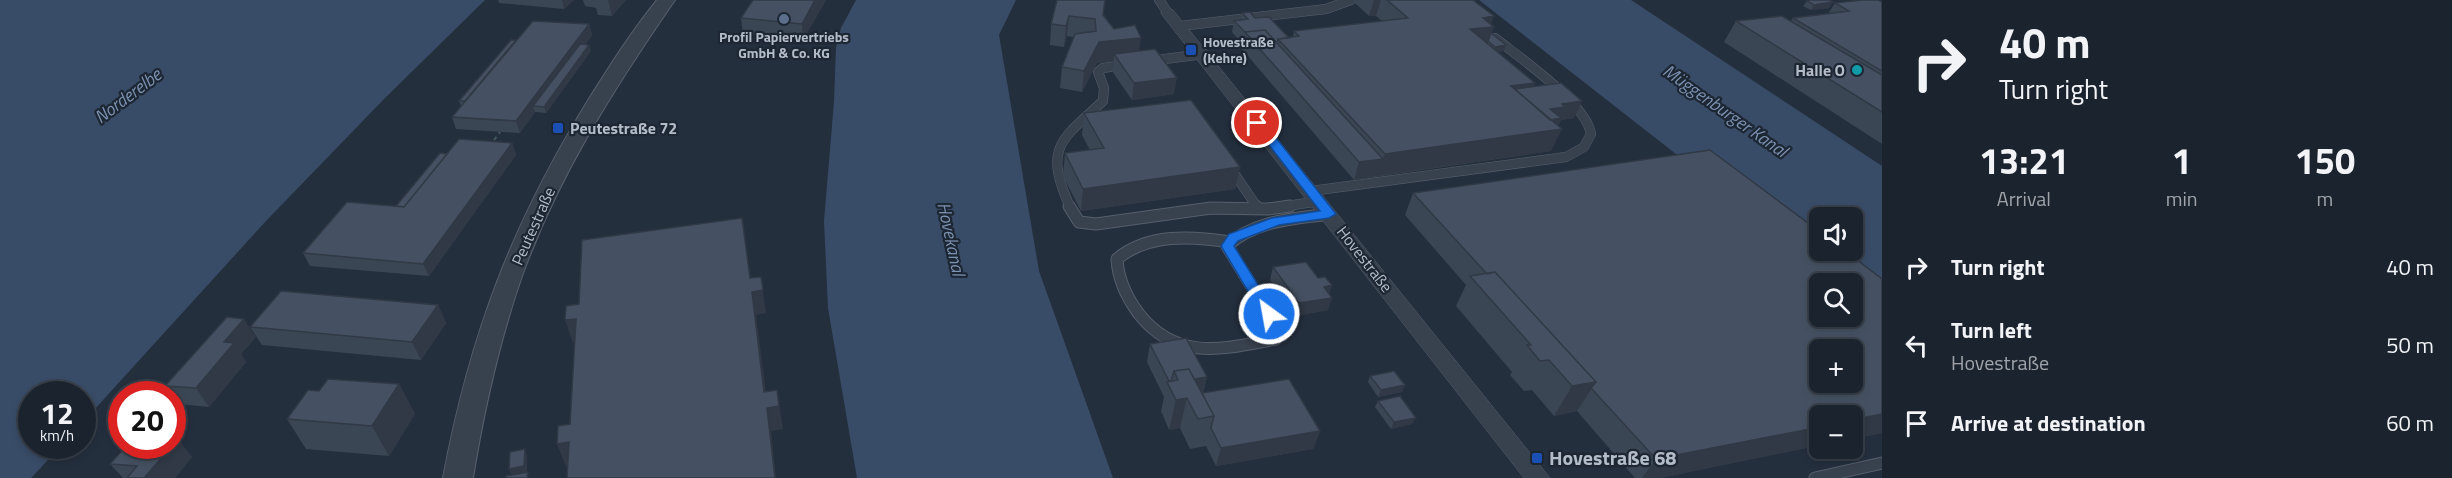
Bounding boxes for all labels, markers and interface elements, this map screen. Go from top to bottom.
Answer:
text: 40 m [1999,10,2091,74]
marker: Profil Papiervertriebs GmbH & Co. KG [777,12,791,26]
icon: right [1900,24,1978,102]
place label: Profil Papiervertriebs GmbH & Co. KG [719,26,849,63]
place label: Hovestraße (Kehre) [1203,31,1274,68]
marker: Hovestraße (Kehre) [1184,43,1198,57]
water label: Müggenburger Kanal [1657,57,1795,165]
place label: Halle O [1795,58,1845,82]
water label: Norderelbe [88,60,168,130]
marker: Halle O [1850,63,1864,77]
text: Turn right [1999,68,2108,109]
pin [1231,97,1282,148]
icon: arrive [1240,106,1273,139]
place label: Peutestraße 72 [570,116,677,140]
marker: Peutestraße 72 [551,121,565,135]
text: 13:21 [1979,133,2069,188]
text: 1 [2172,133,2192,188]
text: 150 [2295,133,2355,188]
street label: Peutestraße [505,183,561,269]
text: Arrival [1997,183,2051,214]
text: min [2166,183,2198,214]
text: m [2316,183,2333,214]
water label: Hovekanal [931,200,973,280]
map controls [1809,207,1863,459]
button: sound [1809,207,1863,261]
street label: Hovestraße [1331,221,1399,297]
text: Turn right [1951,250,2045,284]
text: 40 m [2386,250,2434,284]
icon: right [1900,251,1933,284]
button: search [1809,273,1863,327]
position arrow [1237,282,1301,346]
text: Turn left [1951,313,2032,347]
text: 50 m [2386,328,2434,362]
icon: left [1900,329,1933,362]
button: + [1809,339,1863,393]
text: Hovestraße [1951,347,2049,378]
speed limit sign: 20 [108,381,186,459]
text: 12 [40,390,74,436]
button: − [1809,405,1863,459]
text: Arrive at destination [1951,406,2146,440]
text: 60 m [2386,406,2434,440]
icon: arrive [1900,407,1933,440]
text: km/h [40,424,74,447]
place label: Hovestraße 68 [1549,442,1677,473]
marker: Hovestraße 68 [1530,451,1544,465]

